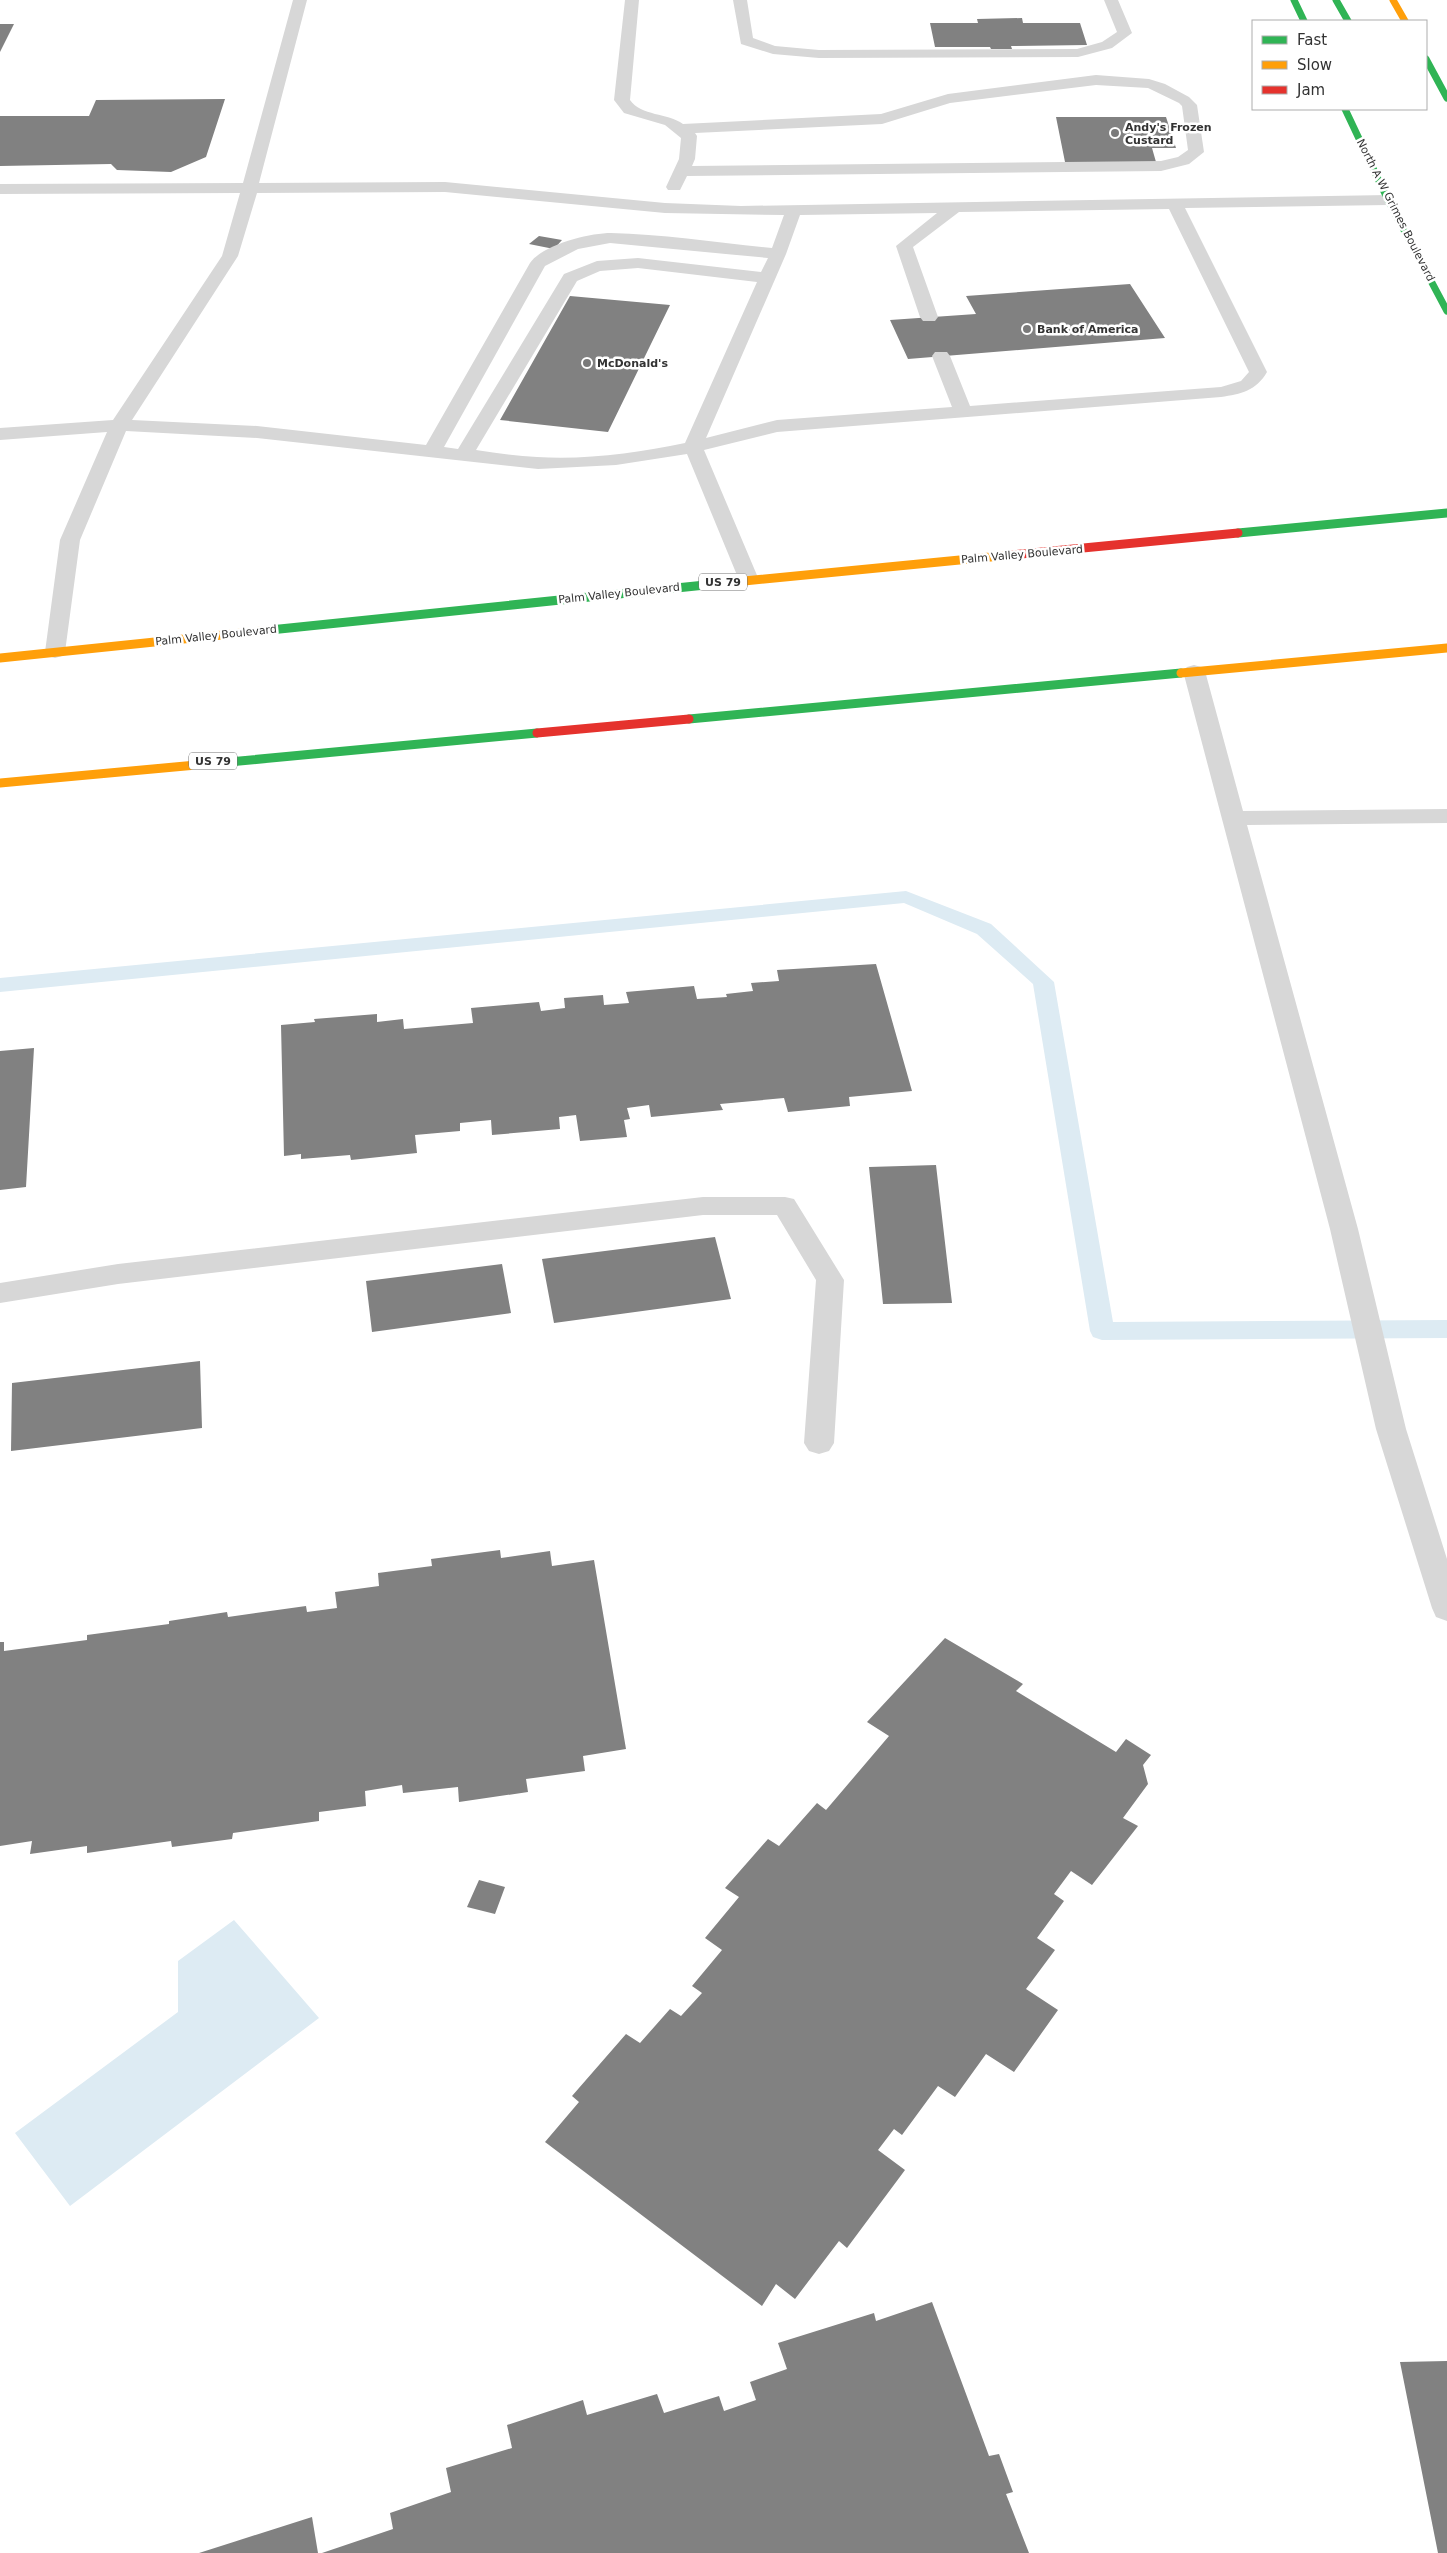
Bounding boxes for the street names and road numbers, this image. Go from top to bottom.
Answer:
street label: North A W Grimes Boulevard [1354,137,1437,284]
street label: Palm Valley Boulevard [961,543,1083,566]
road number: US 79 [699,574,747,590]
street label: Palm Valley Boulevard [558,581,680,606]
street label: Palm Valley Boulevard [155,623,277,648]
road number: US 79 [189,752,237,769]

